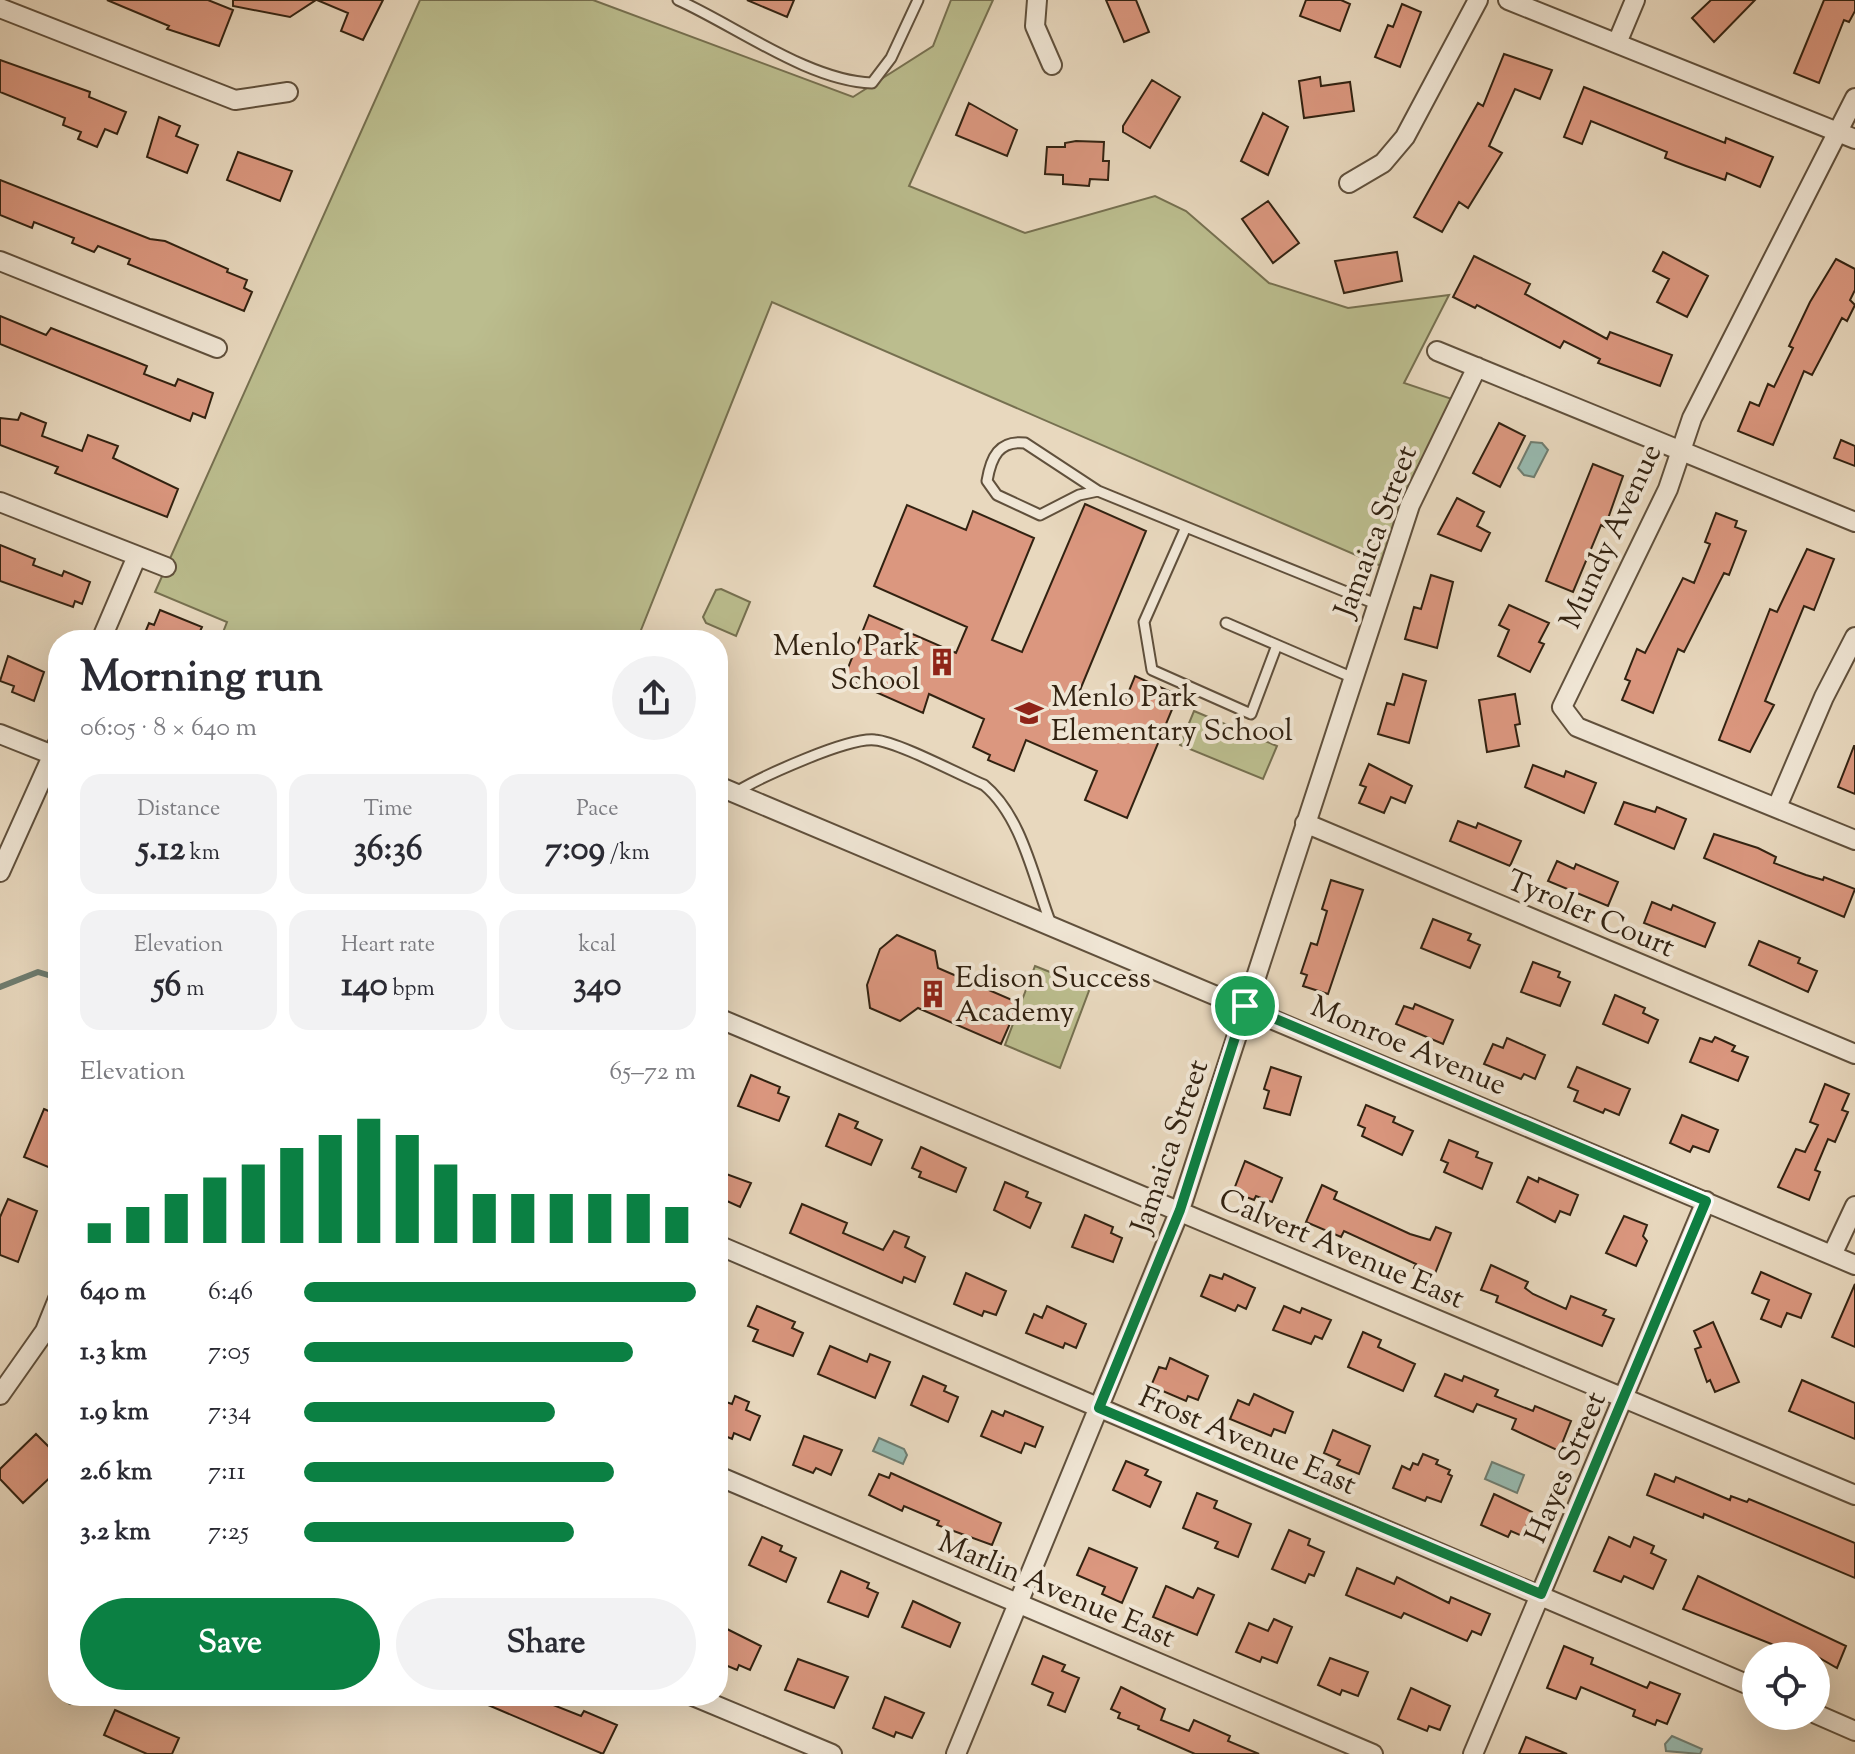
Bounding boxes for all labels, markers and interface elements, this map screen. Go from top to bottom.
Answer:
street label: Mundy Avenue [1551,437,1674,637]
street label: Jamaica Street [1324,440,1430,626]
place label: Menlo Park School [773,626,920,703]
building icon: Menlo Park School [927,647,957,677]
text: Morning run [80,648,323,711]
button: share [612,656,696,740]
place label: Menlo Park Elementary School [1051,677,1293,754]
school or university icon: Menlo Park Elementary School [1014,698,1044,728]
text: 06:05 · 8 × 640 m [80,710,257,747]
text: Distance [137,794,220,826]
text: Time [364,794,412,826]
text: Pace [576,794,618,826]
text: 5.12 [137,826,185,875]
text: 36:36 [353,826,423,875]
text: 7:09 [545,826,605,875]
text: km [185,838,220,870]
text: /km [605,838,650,870]
street label: Tyroler Court [1499,861,1681,970]
text: Elevation [134,930,223,962]
text: Heart rate [341,930,435,962]
text: kcal [578,930,616,962]
place label: Edison Success Academy [955,958,1151,1035]
text: 56 [153,962,181,1011]
text: 140 [341,962,388,1011]
text: 340 [573,962,622,1011]
pin [1211,972,1279,1040]
text: m [181,974,204,1006]
text: bpm [388,974,435,1006]
building icon: Edison Success Academy [918,979,948,1009]
icon: arrive [1223,984,1267,1028]
street label: Monroe Avenue [1303,987,1513,1108]
text: Elevation [80,1054,185,1091]
text: 65–72 m [609,1054,696,1091]
street label: Jamaica Street [1121,1054,1221,1241]
street label: Calvert Avenue East [1212,1179,1470,1321]
text: 640 m [80,1274,146,1311]
text: 6:46 [208,1274,253,1311]
text: 1.3 km [80,1334,147,1371]
text: 7:05 [208,1334,250,1371]
street label: Frost Avenue East [1131,1377,1363,1508]
street label: Hayes Street [1516,1385,1619,1551]
text: 1.9 km [80,1394,149,1431]
text: 7:34 [208,1394,251,1431]
text: 2.6 km [80,1454,152,1491]
text: 7:11 [208,1454,245,1491]
text: 3.2 km [80,1514,150,1551]
text: 7:25 [208,1514,249,1551]
street label: Marlin Avenue East [931,1522,1181,1661]
button: Save [80,1598,380,1690]
button: Share [396,1598,696,1690]
map controls [1742,1642,1830,1730]
button: locate [1742,1642,1830,1730]

